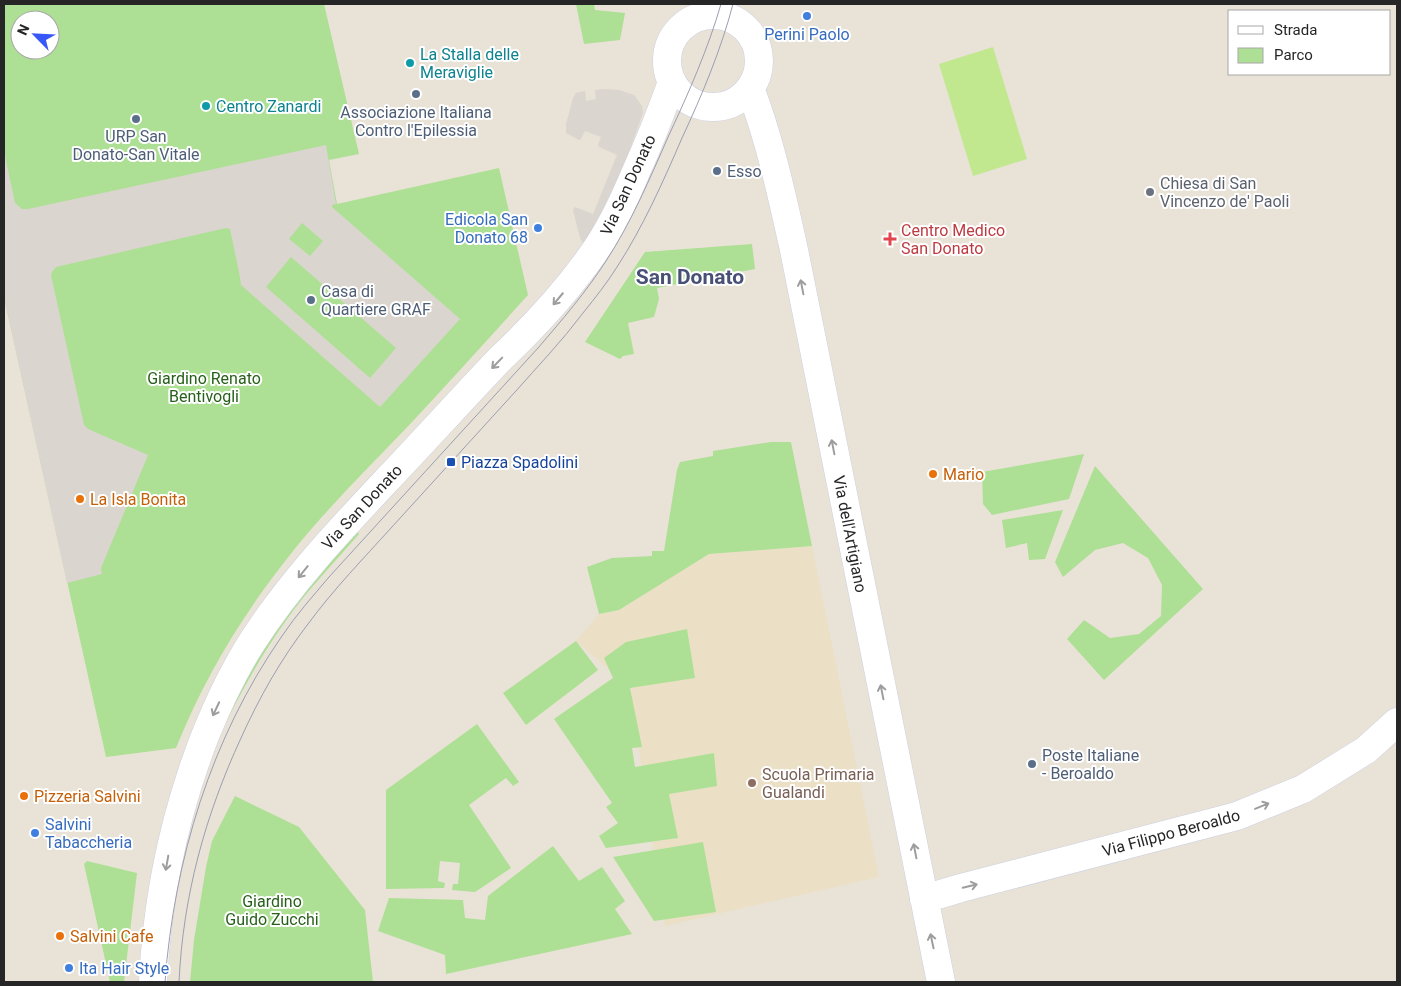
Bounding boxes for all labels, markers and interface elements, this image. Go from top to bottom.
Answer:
north arrow [10,10,60,60]
marker: Perini Paolo [801,10,813,22]
legend [1228,10,1391,75]
text: Strada [1274,21,1317,39]
text: N [14,22,32,37]
place label: Perini Paolo [764,25,850,44]
place label: La Stalla delle Meraviglie [420,45,519,82]
text: Parco [1274,46,1313,64]
marker: La Stalla delle Meraviglie [404,57,416,69]
marker: Associazione Italiana Contro l'Epilessia [410,88,422,100]
place label: Centro Zanardi [216,97,321,116]
marker: Centro Zanardi [200,100,212,112]
place label: Associazione Italiana Contro l'Epilessia [340,103,492,140]
marker: URP San Donato-San Vitale [130,113,142,125]
place label: URP San Donato-San Vitale [72,127,200,164]
street label: Via San Donato [596,132,660,238]
place label: Esso [727,162,762,181]
marker: Esso [711,165,723,177]
place label: Chiesa di San Vincenzo de' Paoli [1160,174,1289,211]
marker: Chiesa di San Vincenzo de' Paoli [1144,186,1156,198]
place label: Edicola San Donato 68 [445,210,528,247]
place label: Centro Medico San Donato [901,221,1005,258]
marker: Edicola San Donato 68 [532,222,544,234]
marker: Centro Medico San Donato [883,232,897,246]
district label: San Donato [636,265,744,289]
one-way arrow [796,280,806,296]
place label: Casa di Quartiere GRAF [321,282,431,319]
one-way arrow [553,293,564,306]
marker: Casa di Quartiere GRAF [305,294,317,306]
one-way arrow [491,356,503,369]
park label: Giardino Renato Bentivogli [147,369,261,406]
one-way arrow [828,439,837,455]
place label: Piazza Spadolini [461,453,578,472]
marker: Piazza Spadolini [445,456,457,468]
street label: Via San Donato [318,461,406,553]
place label: Mario [943,465,984,484]
marker: Mario [927,468,939,480]
street label: Via dell'Artigiano [829,474,871,594]
place label: La Isla Bonita [90,490,186,509]
marker: La Isla Bonita [74,493,86,505]
one-way arrow [298,566,309,579]
one-way arrow [877,684,887,700]
one-way arrow [211,701,221,716]
place label: Poste Italiane - Beroaldo [1042,746,1139,783]
marker: Poste Italiane - Beroaldo [1026,758,1038,770]
place label: Scuola Primaria Gualandi [762,765,875,802]
marker: Scuola Primaria Gualandi [746,777,758,789]
place label: Pizzeria Salvini [34,787,141,806]
marker: Pizzeria Salvini [18,790,30,802]
one-way arrow [1254,801,1269,810]
street label: Via Filippo Beroaldo [1100,805,1242,861]
place label: Salvini Tabaccheria [45,815,132,852]
marker: Salvini Tabaccheria [29,827,41,839]
one-way arrow [909,844,919,860]
one-way arrow [162,855,172,871]
one-way arrow [962,880,978,890]
park label: Giardino Guido Zucchi [225,892,319,929]
place label: Salvini Cafe [70,927,153,946]
marker: Salvini Cafe [54,930,66,942]
one-way arrow [927,933,936,949]
place label: Ita Hair Style [79,959,169,978]
marker: Ita Hair Style [63,962,75,974]

